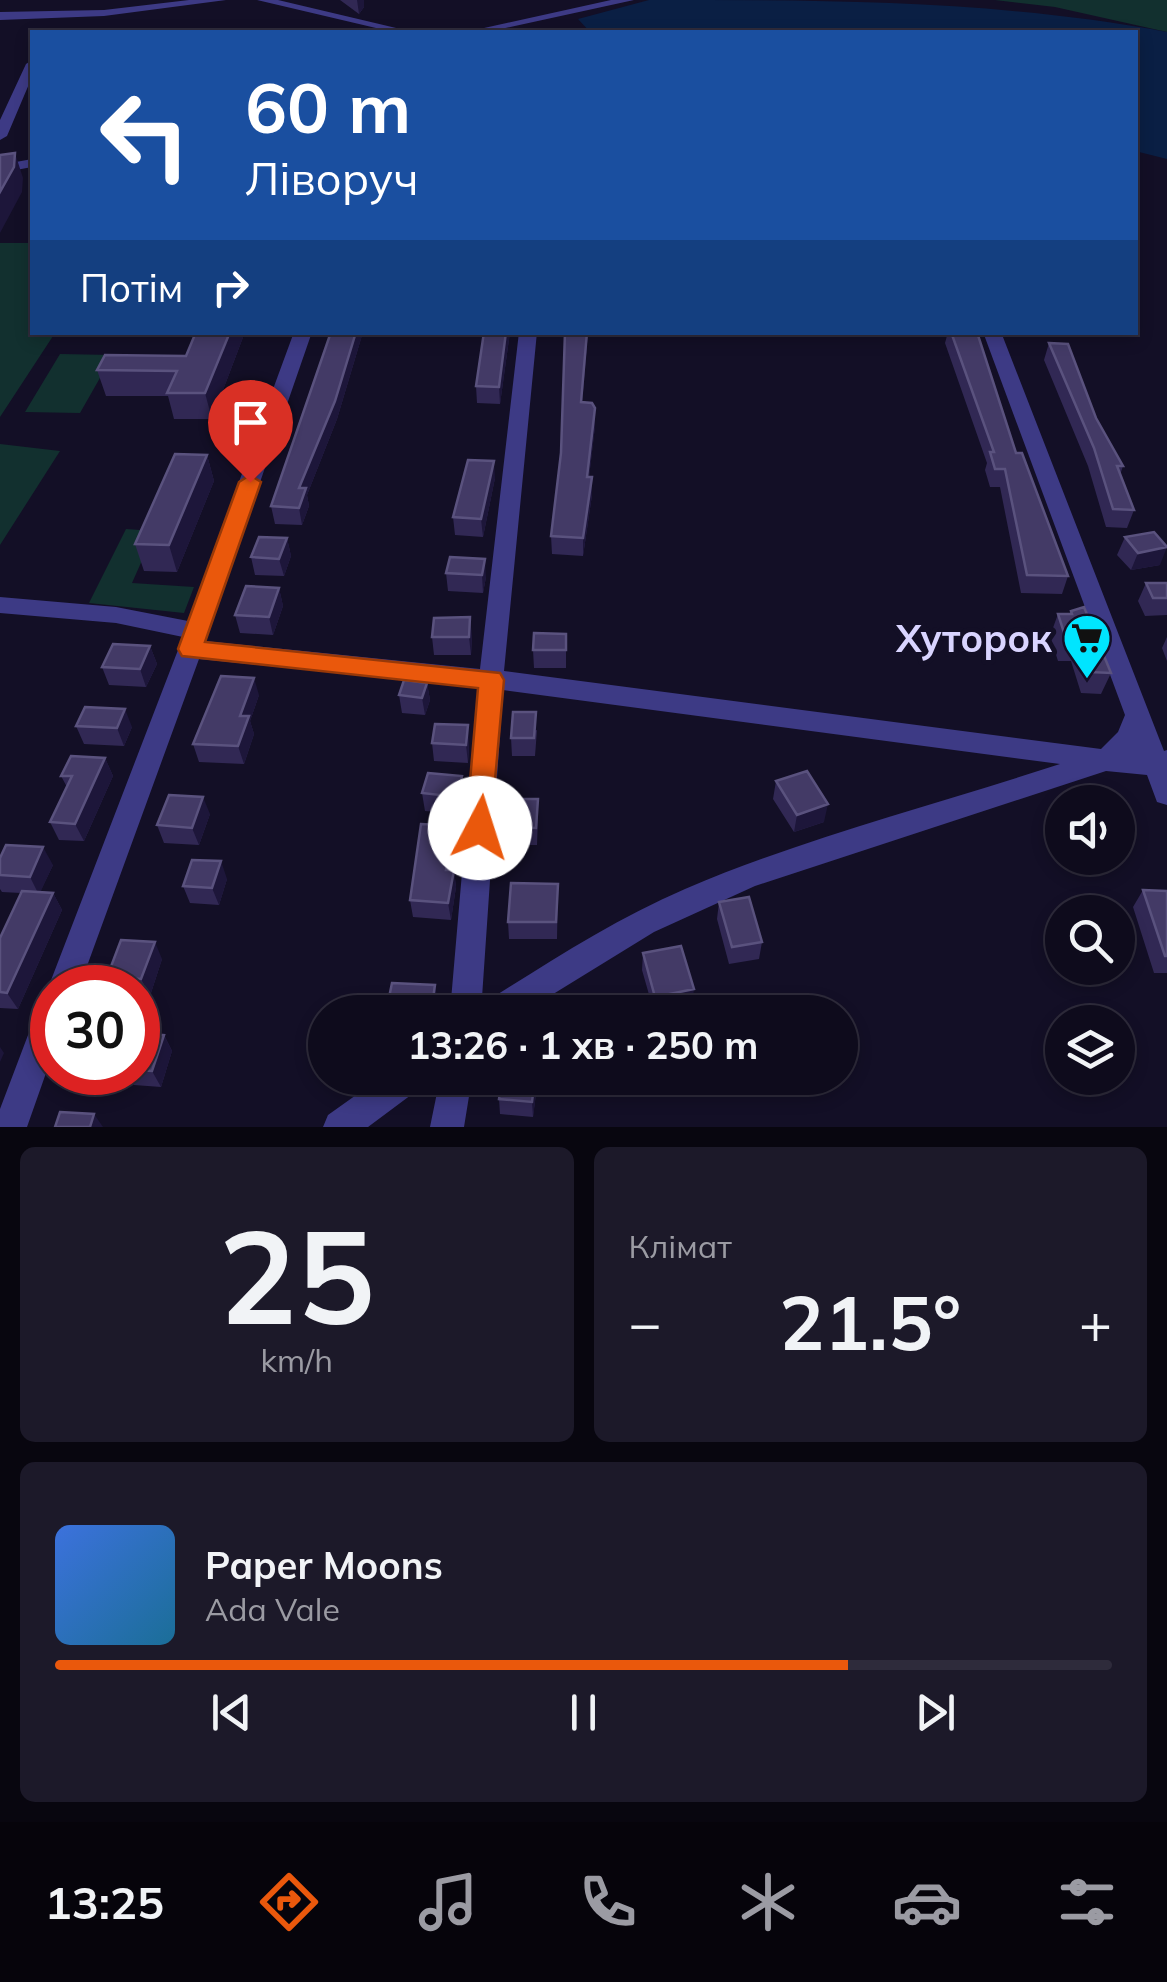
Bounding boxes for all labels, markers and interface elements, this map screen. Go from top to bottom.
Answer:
text: 60 m [245,63,411,151]
icon: left [80,70,210,200]
text: Ліворуч [245,150,419,206]
icon: right [203,260,258,315]
text: Потім [80,264,183,312]
pin [208,380,293,483]
icon: arrive [223,395,278,450]
supermarket icon: Хуторок [1061,612,1113,680]
place label: Хуторок [895,614,1052,662]
position arrow [428,776,532,880]
map controls [1045,785,1135,1095]
button: sound [1045,785,1135,875]
button: search [1045,895,1135,985]
speed limit sign: 30 [30,965,160,1095]
button: layers [1045,1005,1135,1095]
text: 13:26 · 1 хв · 250 m [408,1021,758,1069]
text: 25 [219,1193,375,1357]
text: Клімат [629,1226,732,1266]
text: 21.5° [779,1275,961,1369]
text: − [629,1288,662,1357]
text: + [1079,1288,1112,1357]
text: km/h [261,1340,333,1380]
text: Paper Moons [205,1541,443,1589]
text: Ada Vale [205,1589,340,1629]
icon: previous [204,1685,259,1740]
icon: pause [556,1685,611,1740]
icon: next [908,1685,963,1740]
icon: directions [254,1867,324,1937]
icon: music [413,1867,483,1937]
icon: phone [573,1867,643,1937]
icon: climate [733,1867,803,1937]
icon: car [892,1867,962,1937]
icon: filters [1052,1867,1122,1937]
text: 13:25 [45,1874,164,1930]

